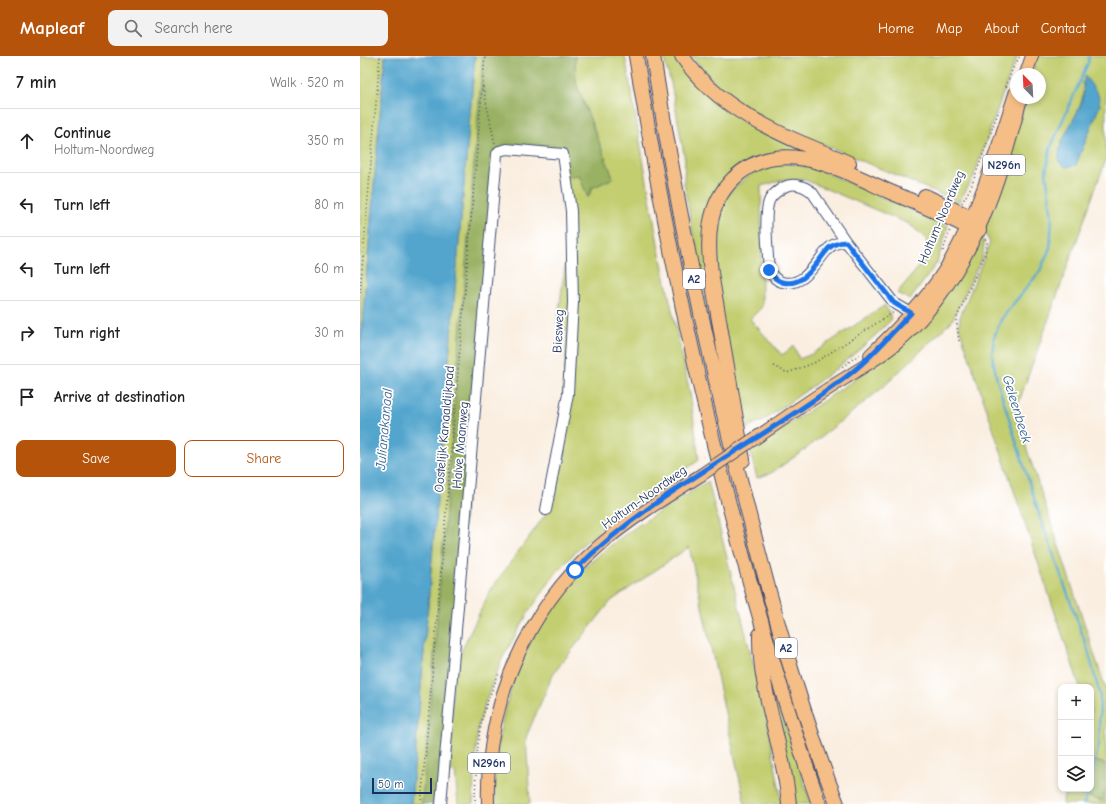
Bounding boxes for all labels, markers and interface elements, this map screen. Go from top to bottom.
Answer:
search box [108,10,388,46]
text: Mapleaf [20,17,84,39]
icon: search [122,17,144,39]
text: Search here [154,19,233,37]
text: Home [878,20,914,37]
text: Map [936,20,962,37]
text: About [984,20,1019,37]
text: Contact [1041,20,1086,37]
north arrow [1010,68,1046,104]
text: 7 min [16,73,57,92]
text: Walk · 520 m [270,75,344,90]
text: Continue [54,124,111,142]
icon: ahead [16,130,38,152]
text: 350 m [307,133,344,148]
text: Holtum-Noordweg [54,142,154,157]
road number: N296n [983,155,1025,175]
street label: Holtum-Noordweg [914,168,968,266]
icon: left [16,194,38,216]
text: Turn left [54,196,110,214]
text: 80 m [314,197,344,212]
icon: left [16,258,38,280]
text: Turn left [54,260,110,278]
text: 60 m [314,261,344,276]
route end [760,261,778,279]
road number: A2 [683,269,705,289]
street label: Biesweg [549,309,567,353]
icon: right [16,322,38,344]
text: Turn right [54,324,120,342]
text: 30 m [314,325,344,340]
street label: Oostelijk Kanaaldijkpad [431,365,457,493]
water label: Geleenbeek [999,373,1035,445]
icon: arrive [16,386,38,408]
water label: Julianakanaal [372,387,396,471]
text: Arrive at destination [54,388,185,406]
street label: Halve Maanweg [449,401,471,489]
button: Save [16,440,176,477]
button: Share [184,440,344,477]
street label: Holtum-Noordweg [599,462,689,532]
route start [566,561,584,579]
road number: A2 [775,638,797,658]
map controls [1058,684,1094,792]
button: + [1058,684,1094,720]
button: − [1058,720,1094,756]
road number: N296n [468,753,510,773]
button: layers [1058,756,1094,792]
scale bar [372,776,432,795]
text: 50 m [378,778,403,791]

